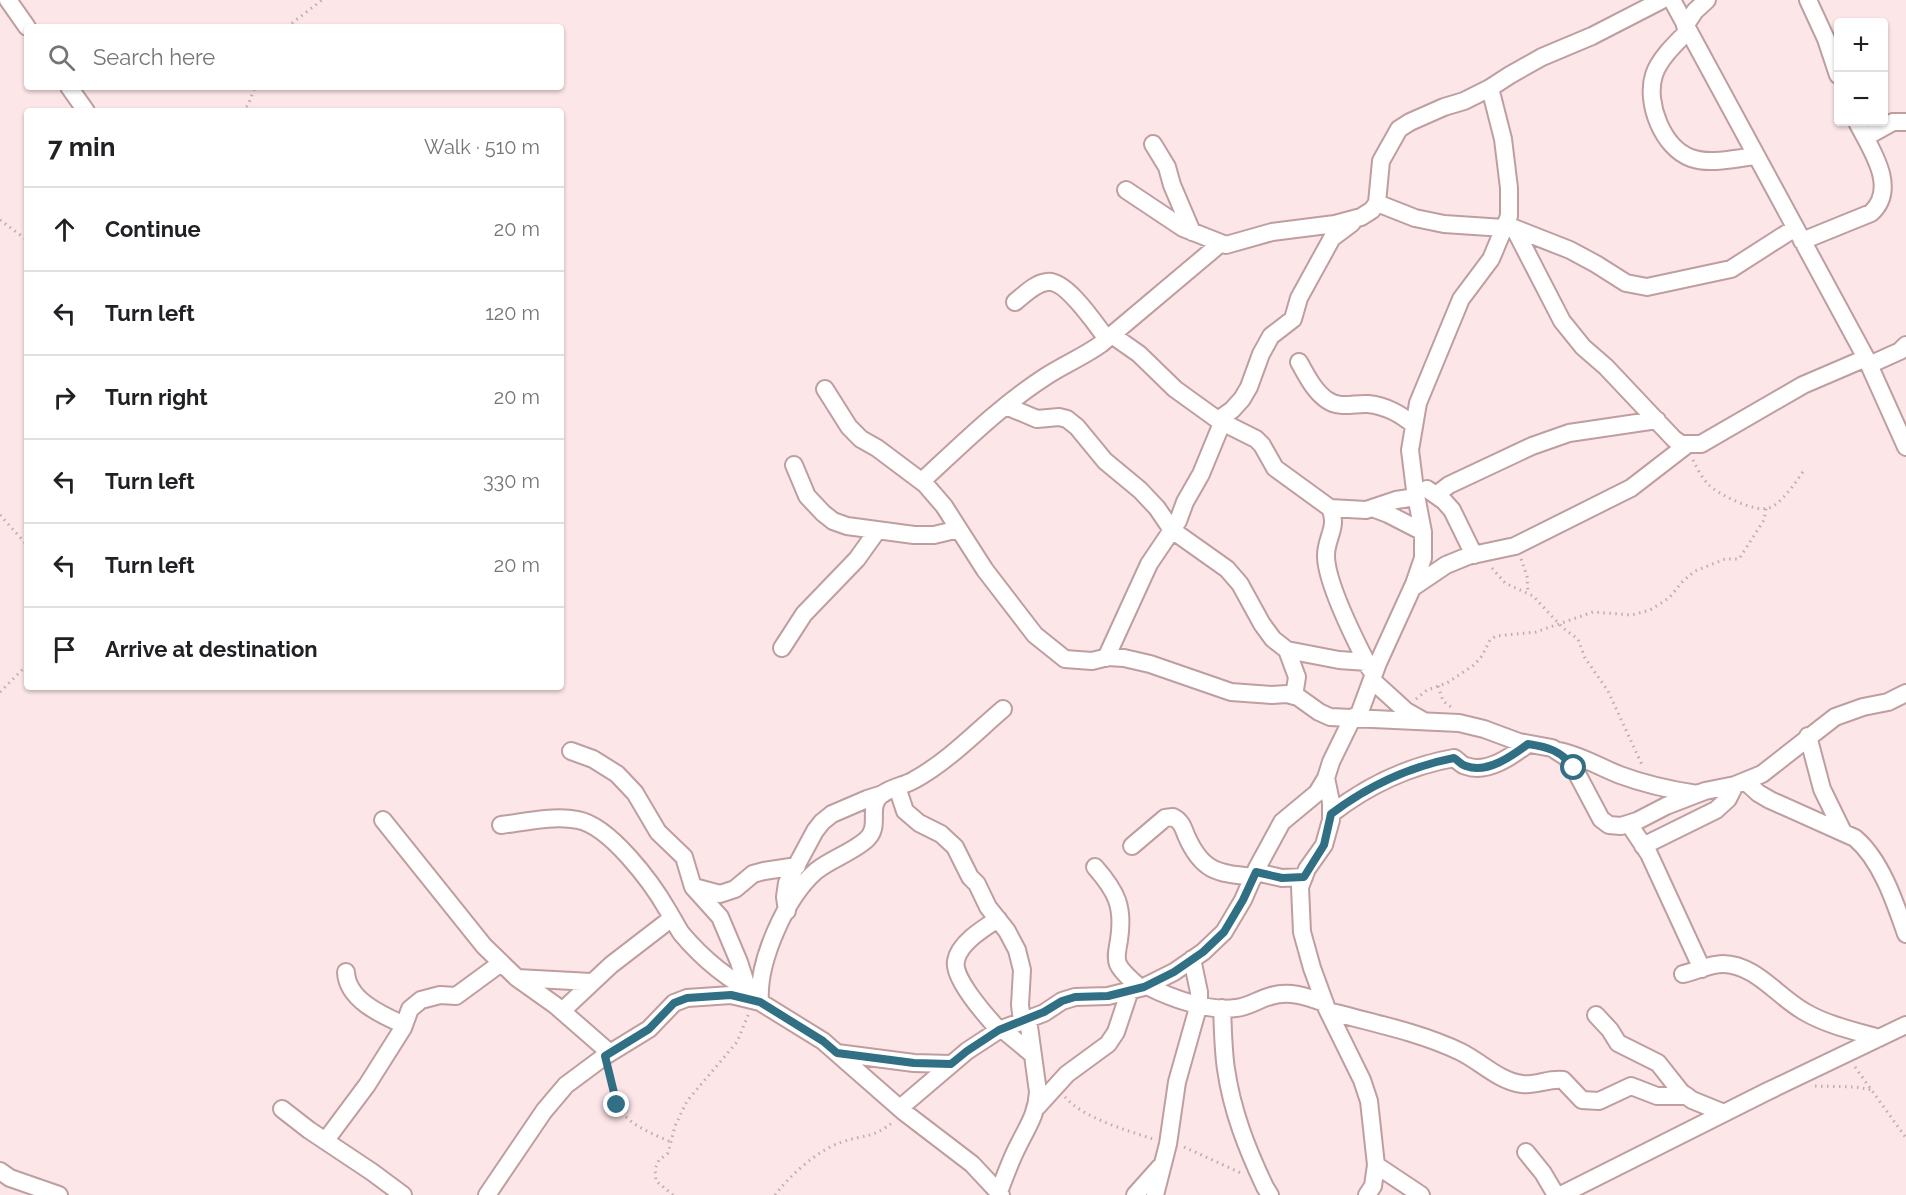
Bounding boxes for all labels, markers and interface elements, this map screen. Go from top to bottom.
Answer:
map controls [1834,18,1888,126]
button: + [1834,18,1888,72]
search box [24,24,564,90]
icon: search [45,41,78,74]
text: Search here [93,44,215,70]
button: − [1834,72,1888,126]
text: 7 min [48,132,115,162]
text: Walk · 510 m [424,135,540,159]
icon: ahead [48,213,81,246]
text: Continue [105,216,201,242]
text: 20 m [494,217,540,241]
icon: left [48,297,81,330]
text: Turn left [105,300,195,326]
text: 120 m [485,301,540,325]
icon: right [48,381,81,414]
text: Turn right [105,384,208,410]
text: 20 m [494,385,540,409]
icon: left [48,465,81,498]
text: Turn left [105,468,195,494]
text: 330 m [483,469,540,493]
icon: left [48,549,81,582]
text: Turn left [105,552,195,578]
text: 20 m [494,553,540,577]
icon: arrive [48,633,81,666]
text: Arrive at destination [105,636,318,662]
route start [1560,754,1586,780]
route end [603,1091,629,1117]

